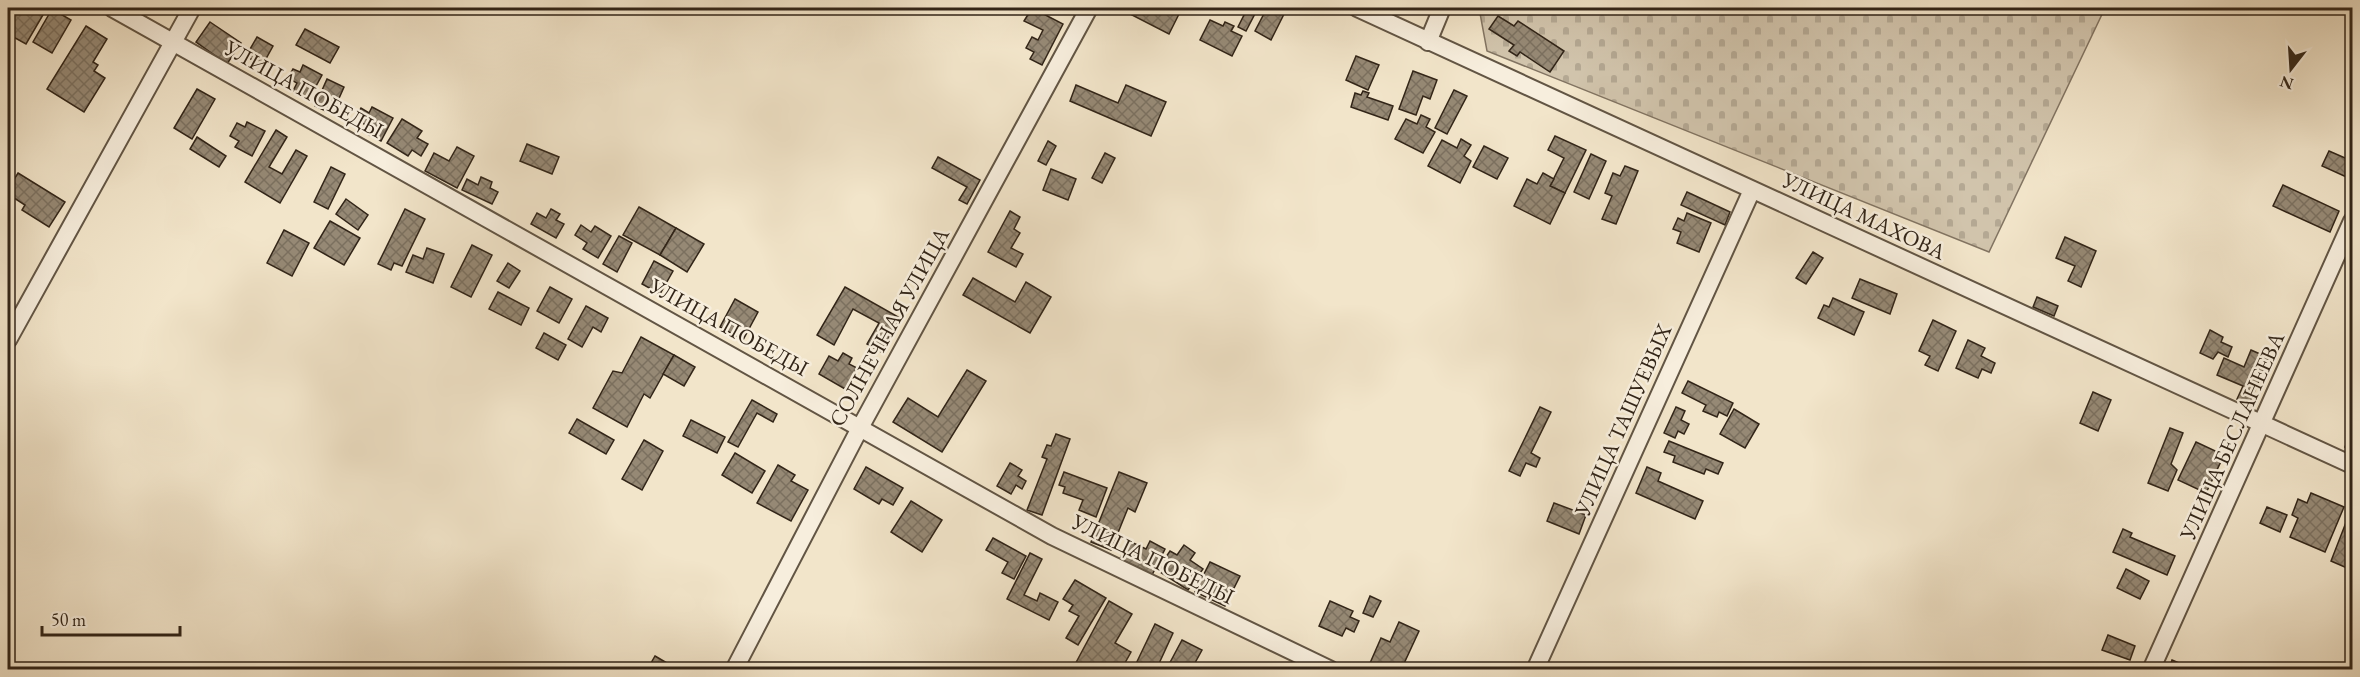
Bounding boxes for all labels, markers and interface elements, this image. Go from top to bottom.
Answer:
street label: УЛИЦА ПОБЕДЫ [218,33,389,145]
north arrow [2261,39,2321,99]
text: N [2277,71,2296,95]
street label: УЛИЦА МАХОВА [1777,165,1951,267]
street label: СОЛНЕЧНАЯ УЛИЦА [822,222,956,432]
street label: УЛИЦА ПОБЕДЫ [643,271,814,383]
street label: УЛИЦА ТАШУЕВЫХ [1567,319,1679,522]
street label: УЛИЦА БЕСЛАНЕЕВА [2173,327,2291,546]
street label: УЛИЦА ПОБЕДЫ [1066,507,1239,611]
scale bar [42,599,180,637]
text: 50 m [51,608,86,631]

